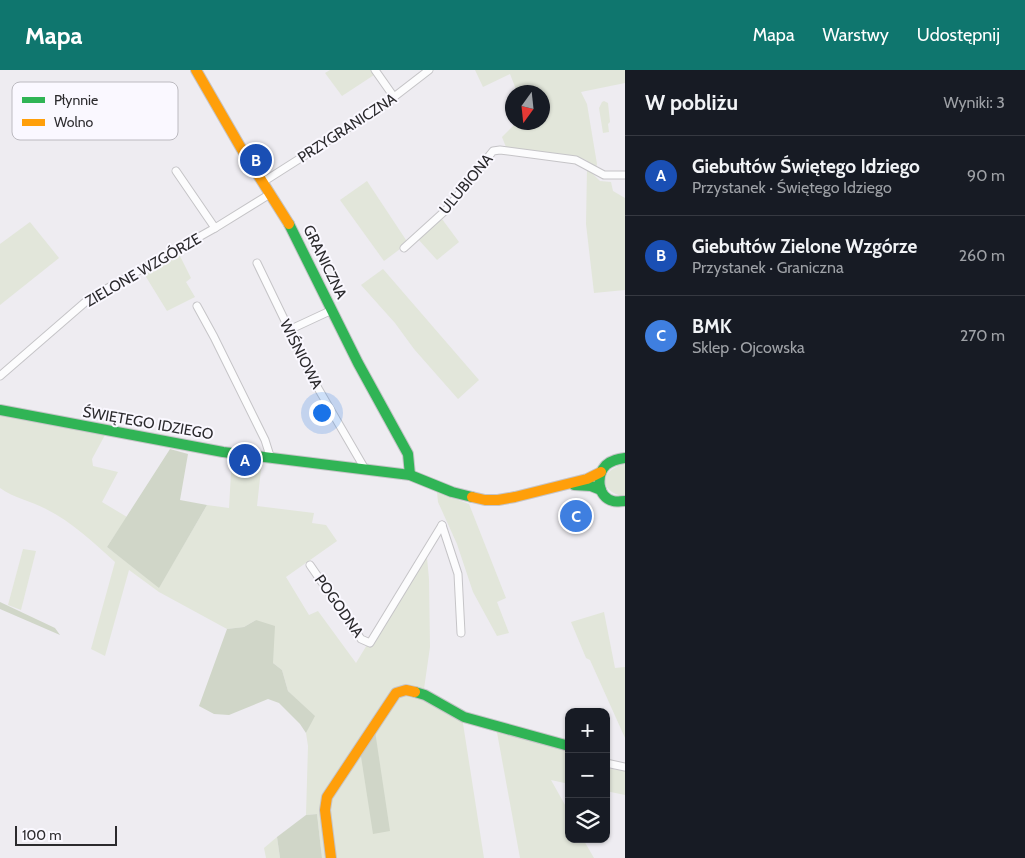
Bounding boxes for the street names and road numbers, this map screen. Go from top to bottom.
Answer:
street label: PRZYGRANICZNA [294,89,400,167]
street label: ULUBIONA [436,150,497,218]
street label: GRANICZNA [299,222,351,303]
street label: ZIELONE WZGÓRZE [81,229,204,310]
street label: WIŚNIOWA [276,316,327,392]
street label: ŚWIĘTEGO IDZIEGO [81,402,215,443]
street label: POGODNA [311,571,368,641]

